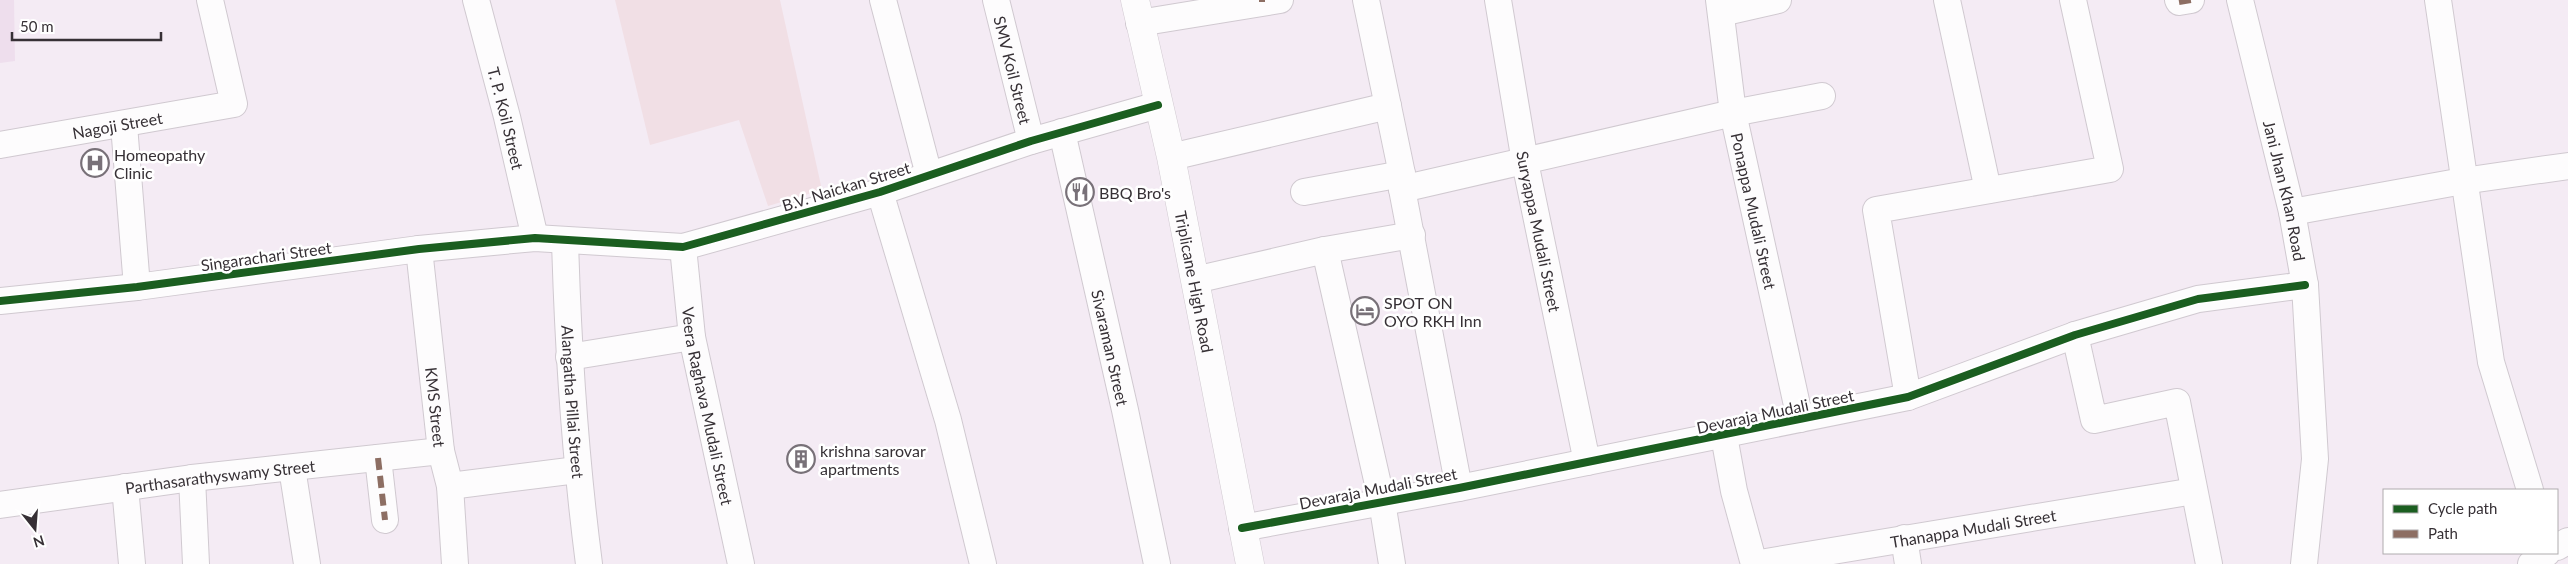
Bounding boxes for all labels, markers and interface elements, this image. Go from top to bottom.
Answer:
scale bar [12,10,161,42]
street label: SMV Koil Street [991,14,1036,126]
text: 50 m [20,17,54,35]
street label: T. P. Koil Street [485,65,528,172]
street label: Nagoji Street [71,107,164,142]
street label: Jani Jhan Khan Road [2260,118,2310,262]
street label: Ponappa Mudali Street [1728,131,1781,291]
place label: Homeopathy Clinic [114,145,206,182]
hospital icon: Homeopathy Clinic [80,148,110,178]
street label: Suryappa Mudali Street [1514,149,1565,314]
street label: B.V. Naickan Street [780,157,913,215]
restaurant icon: BBQ Bro's [1065,177,1095,207]
place label: BBQ Bro's [1099,183,1171,202]
street label: Triplicane High Road [1172,209,1218,354]
street label: Singarachari Street [199,237,333,275]
street label: Sivaraman Street [1088,288,1133,408]
place label: SPOT ON OYO RKH Inn [1384,293,1482,330]
hotel icon: SPOT ON OYO RKH Inn [1350,296,1380,326]
street label: Veera Raghava Mudali Street [680,306,738,507]
street label: Alangatha Pillai Street [559,325,589,479]
street label: KMS Street [422,366,450,448]
street label: Devaraja Mudali Street [1695,385,1856,437]
place label: krishna sarovar apartments [820,441,926,478]
building icon: krishna sarovar apartments [786,444,816,474]
street label: Parthasarathyswamy Street [124,455,316,497]
street label: Devaraja Mudali Street [1298,463,1459,513]
legend [2383,489,2558,554]
text: Cycle path [2428,499,2497,517]
north arrow [10,504,60,554]
street label: Thanappa Mudali Street [1889,505,2057,551]
text: Path [2428,524,2458,542]
text: N [31,532,47,552]

